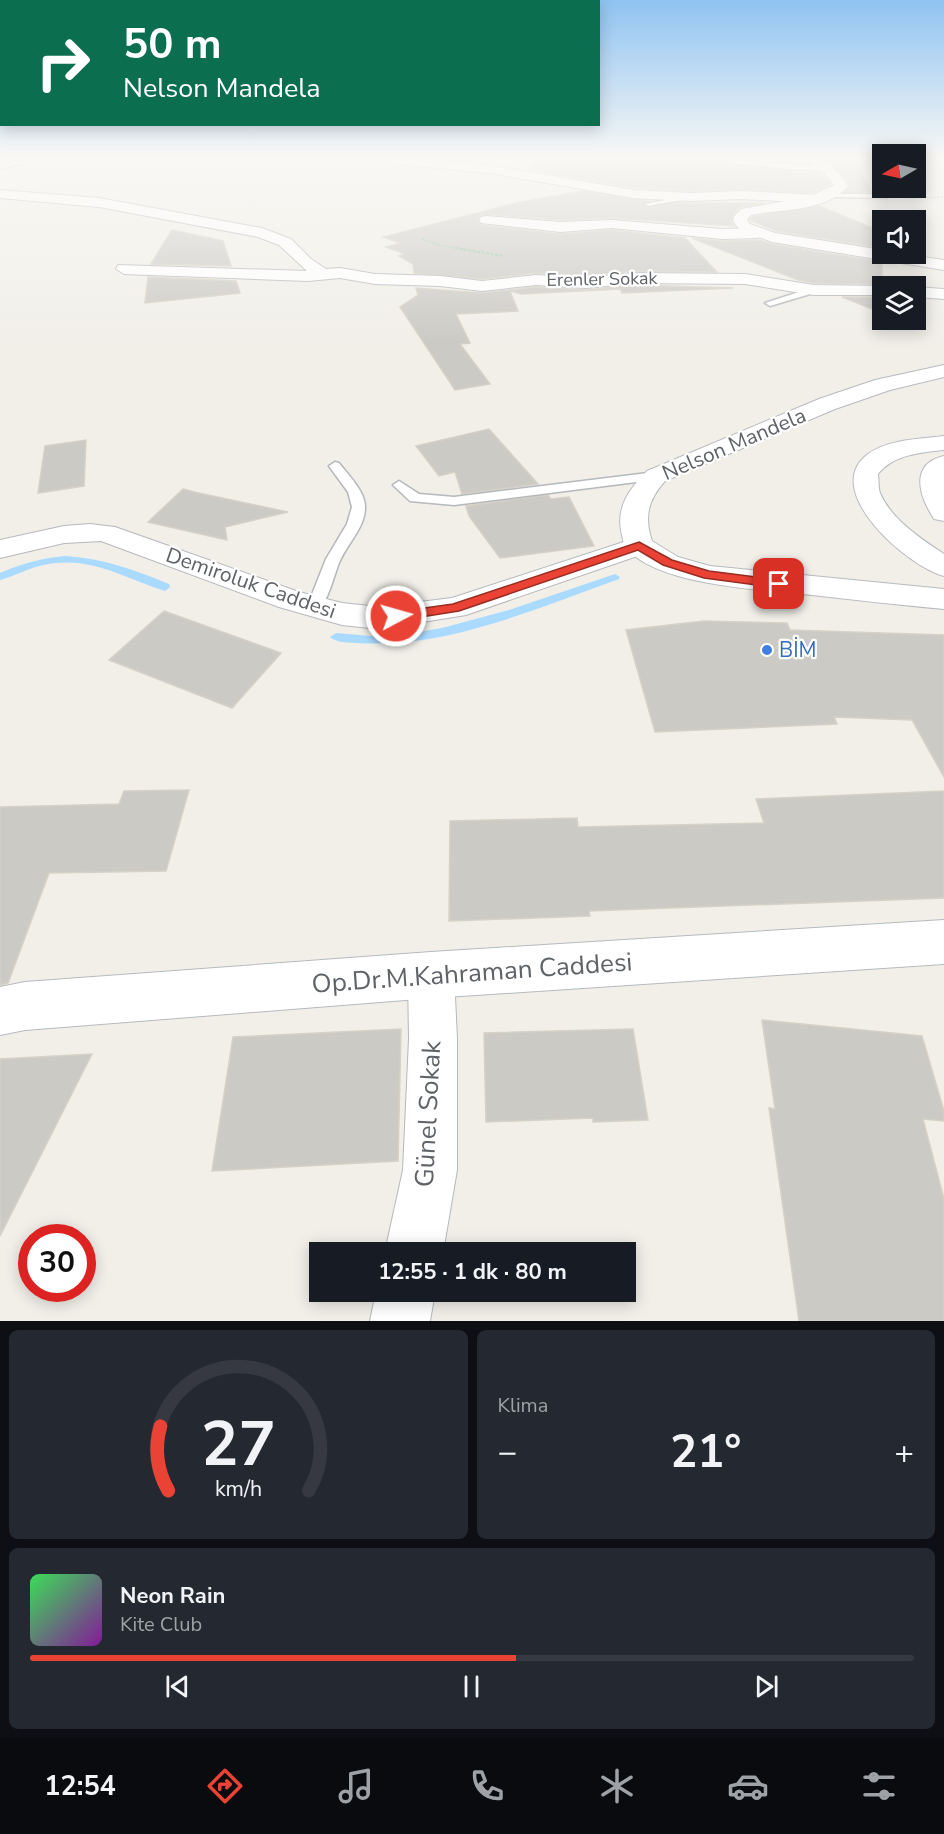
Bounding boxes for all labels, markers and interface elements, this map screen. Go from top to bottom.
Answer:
text: 50 m [123,16,222,73]
icon: right [24,24,102,102]
text: Nelson Mandela [123,70,321,107]
north arrow [872,144,926,198]
map controls [872,144,926,330]
button: sound [872,210,926,264]
street label: Erenler Sokak [546,266,659,292]
button: layers [872,276,926,330]
street label: Nelson Mandela [658,401,810,487]
street label: Demiroluk Caddesi [162,541,340,625]
pin [753,558,804,609]
icon: arrive [762,567,795,600]
position arrow [364,584,428,648]
place label: BİM [779,636,817,664]
marker: BİM [760,643,774,657]
street label: Op.Dr.M.Kahraman Caddesi [310,944,634,1002]
street label: Günel Sokak [407,1039,449,1188]
speed limit sign: 30 [18,1224,96,1302]
text: 12:55 · 1 dk · 80 m [378,1257,567,1287]
text: Klima [498,1392,548,1419]
text: 27 [201,1402,276,1487]
text: 21° [670,1422,741,1483]
text: − [498,1430,517,1475]
text: + [894,1430,914,1475]
text: km/h [215,1475,262,1505]
text: Neon Rain [120,1581,225,1611]
text: Kite Club [120,1611,202,1638]
icon: previous [161,1670,194,1703]
icon: pause [455,1670,488,1703]
icon: next [750,1670,783,1703]
icon: directions [204,1765,246,1807]
icon: music [335,1765,377,1807]
icon: phone [466,1765,508,1807]
icon: climate [596,1765,638,1807]
icon: car [727,1765,769,1807]
icon: filters [858,1765,900,1807]
text: 12:54 [44,1768,116,1805]

